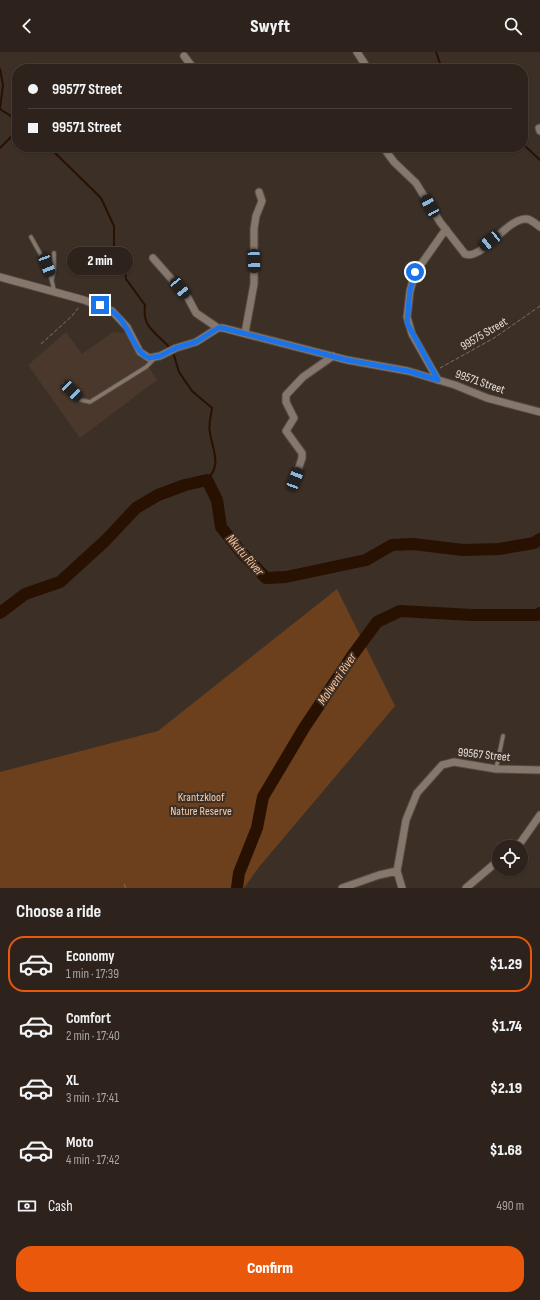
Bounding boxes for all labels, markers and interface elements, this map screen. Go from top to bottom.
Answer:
icon: back [16,15,38,37]
icon: search [502,15,524,37]
text: Swyft [250,16,290,37]
text: 99577 Street [52,80,122,99]
text: 99571 Street [52,118,122,137]
car [419,193,441,219]
car [477,229,503,253]
callout: 2 min [67,247,133,275]
car [248,249,260,273]
car [37,252,57,278]
text: 2 min [87,253,113,269]
route start [406,263,424,281]
car [168,275,192,301]
route end [91,296,109,314]
street label: 99575 Street [458,314,511,354]
street label: 99571 Street [453,366,507,398]
car [59,378,85,404]
car [285,466,305,492]
water label: Nkutu River [223,531,268,580]
water label: Molweni River [314,649,361,708]
street label: 99567 Street [457,745,511,765]
park label: Krantzkloof Nature Reserve [170,790,232,819]
map controls [492,840,528,876]
button: locate [492,840,528,876]
text: Choose a ride [16,901,101,922]
icon: car [18,946,54,982]
text: Economy [66,947,115,966]
text: $1.29 [490,955,522,974]
text: 1 min · 17:39 [66,966,119,982]
icon: car [18,1008,54,1044]
text: Comfort [66,1009,111,1028]
text: $1.74 [492,1017,522,1036]
text: 2 min · 17:40 [66,1028,120,1044]
icon: car [18,1070,54,1106]
text: XL [66,1071,79,1090]
text: $2.19 [490,1079,522,1098]
text: 3 min · 17:41 [66,1090,119,1106]
icon: car [18,1132,54,1168]
text: Moto [66,1133,93,1152]
text: $1.68 [490,1141,522,1160]
text: 4 min · 17:42 [66,1152,120,1168]
icon: cash [16,1195,38,1217]
text: Cash [48,1197,73,1216]
text: 490 m [497,1198,524,1214]
button: Confirm [16,1246,524,1292]

